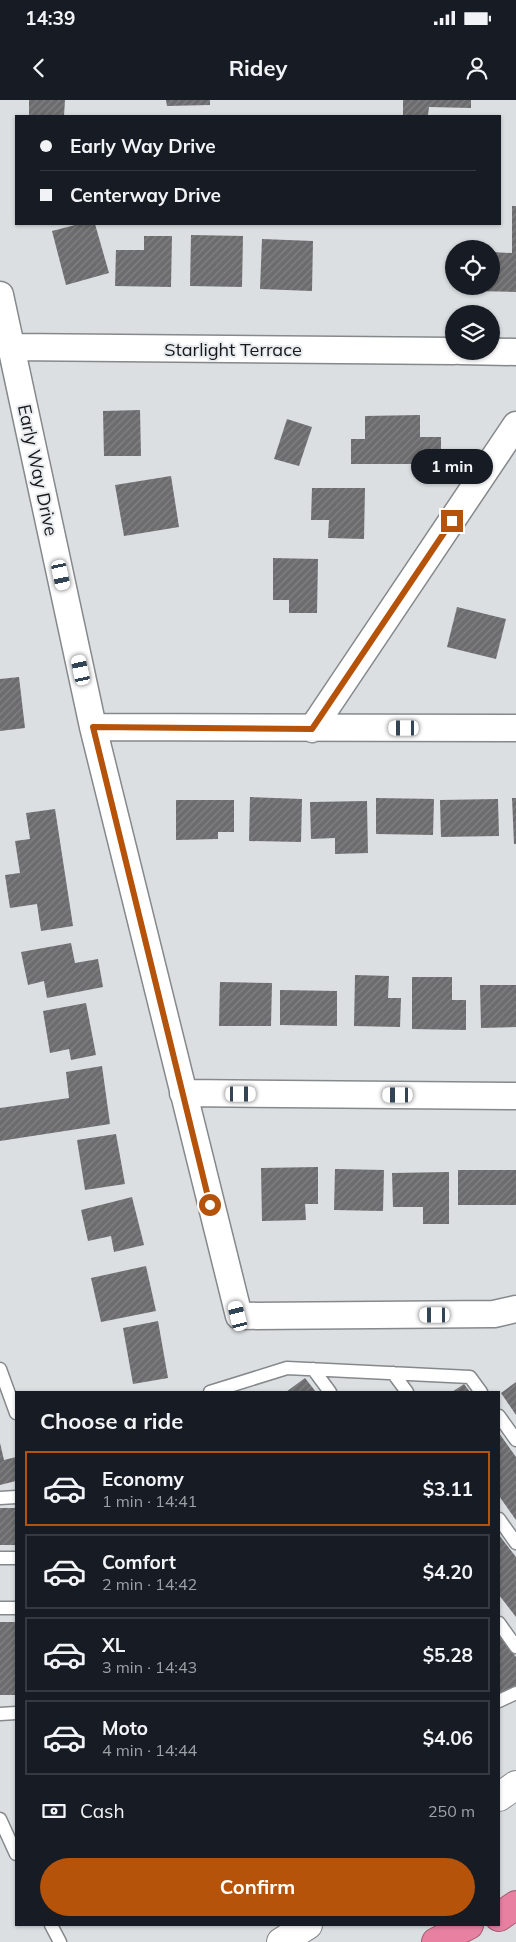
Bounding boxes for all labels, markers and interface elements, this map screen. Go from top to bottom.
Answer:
text: 14:39 [25,6,75,30]
icon: back [25,54,53,82]
text: Ridey [229,54,287,82]
icon: person [463,54,491,82]
text: Early Way Drive [70,134,216,158]
text: Centerway Drive [70,183,221,207]
map controls [445,240,500,360]
button: locate [445,240,500,295]
button: layers [445,305,500,360]
street label: Starlight Terrace [164,338,302,361]
street label: Early Way Drive [13,402,63,538]
callout: 1 min [411,448,493,484]
text: 1 min [431,456,473,476]
route end [441,510,463,532]
car [50,559,71,591]
car [70,654,91,686]
car [389,721,419,736]
car [226,1087,256,1102]
car [383,1088,413,1103]
route start [199,1194,221,1216]
car [227,1300,248,1332]
car [420,1308,450,1323]
text: Choose a ride [40,1407,183,1435]
icon: car [42,1466,87,1511]
text: Economy [102,1467,184,1491]
text: $3.11 [423,1477,473,1501]
text: 1 min · 14:41 [102,1491,197,1511]
icon: car [42,1549,87,1594]
text: Comfort [102,1550,176,1574]
text: $4.20 [423,1560,473,1584]
text: 2 min · 14:42 [102,1574,197,1594]
icon: car [42,1632,87,1677]
text: XL [102,1633,125,1657]
text: $5.28 [423,1643,473,1667]
text: 3 min · 14:43 [102,1657,197,1677]
icon: car [42,1715,87,1760]
text: Moto [102,1716,148,1740]
text: $4.06 [423,1726,473,1750]
text: 4 min · 14:44 [102,1740,197,1760]
icon: cash [40,1797,68,1825]
text: Cash [80,1799,125,1823]
text: 250 m [428,1801,475,1821]
button: Confirm [40,1858,475,1916]

